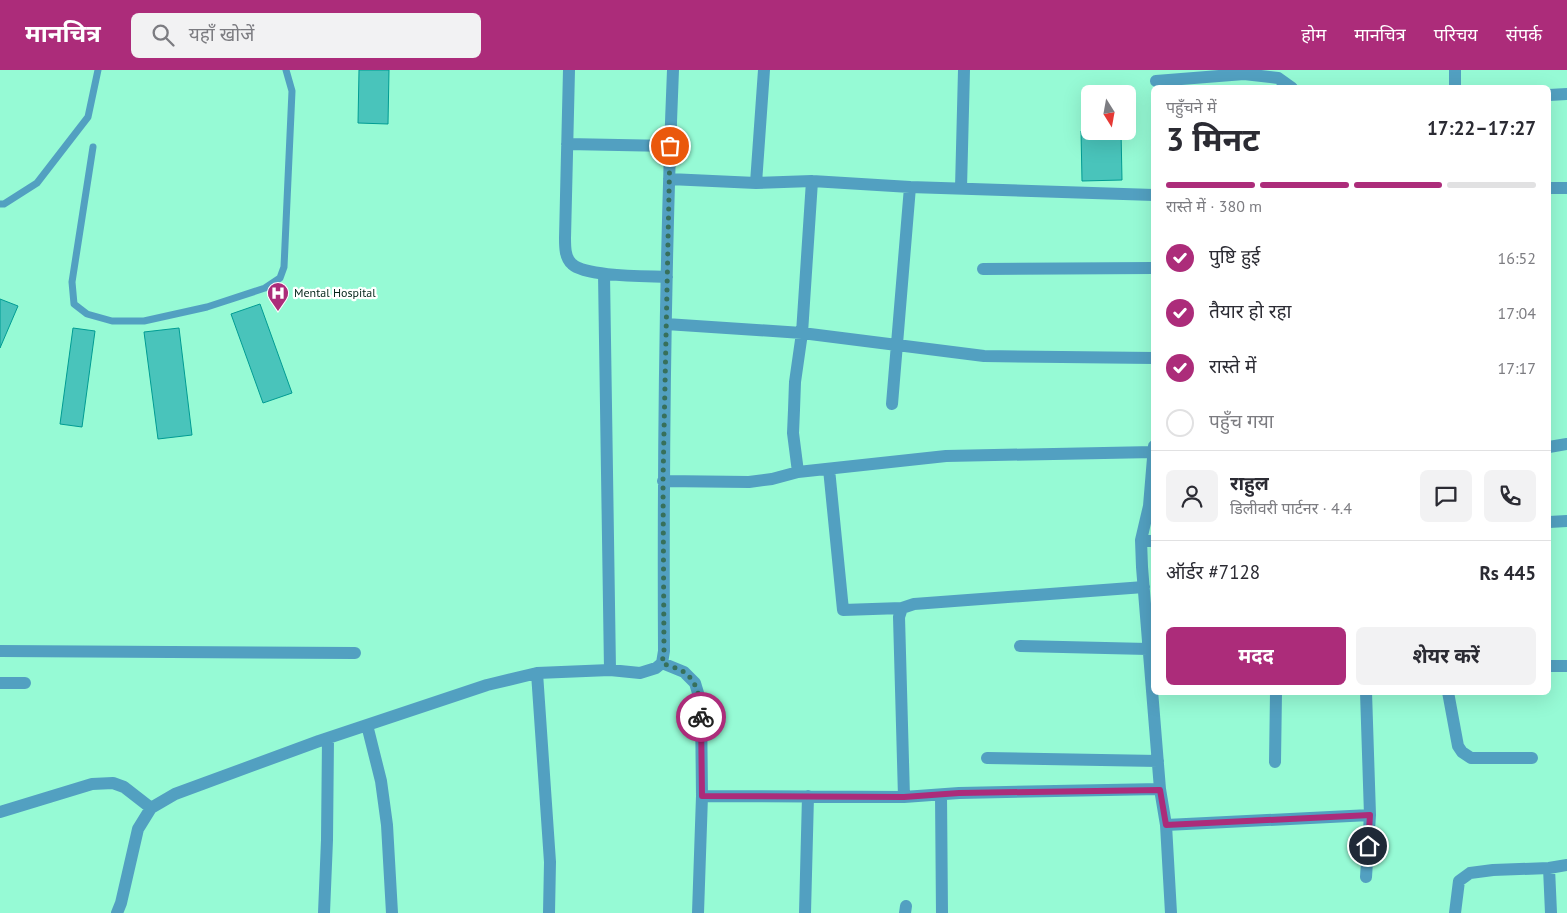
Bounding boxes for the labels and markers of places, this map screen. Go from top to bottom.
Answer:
pin [649,125,691,167]
hospital icon: Mental Hospital [266,281,290,312]
place label: Mental Hospital [294,285,376,300]
pin [1347,825,1389,867]

